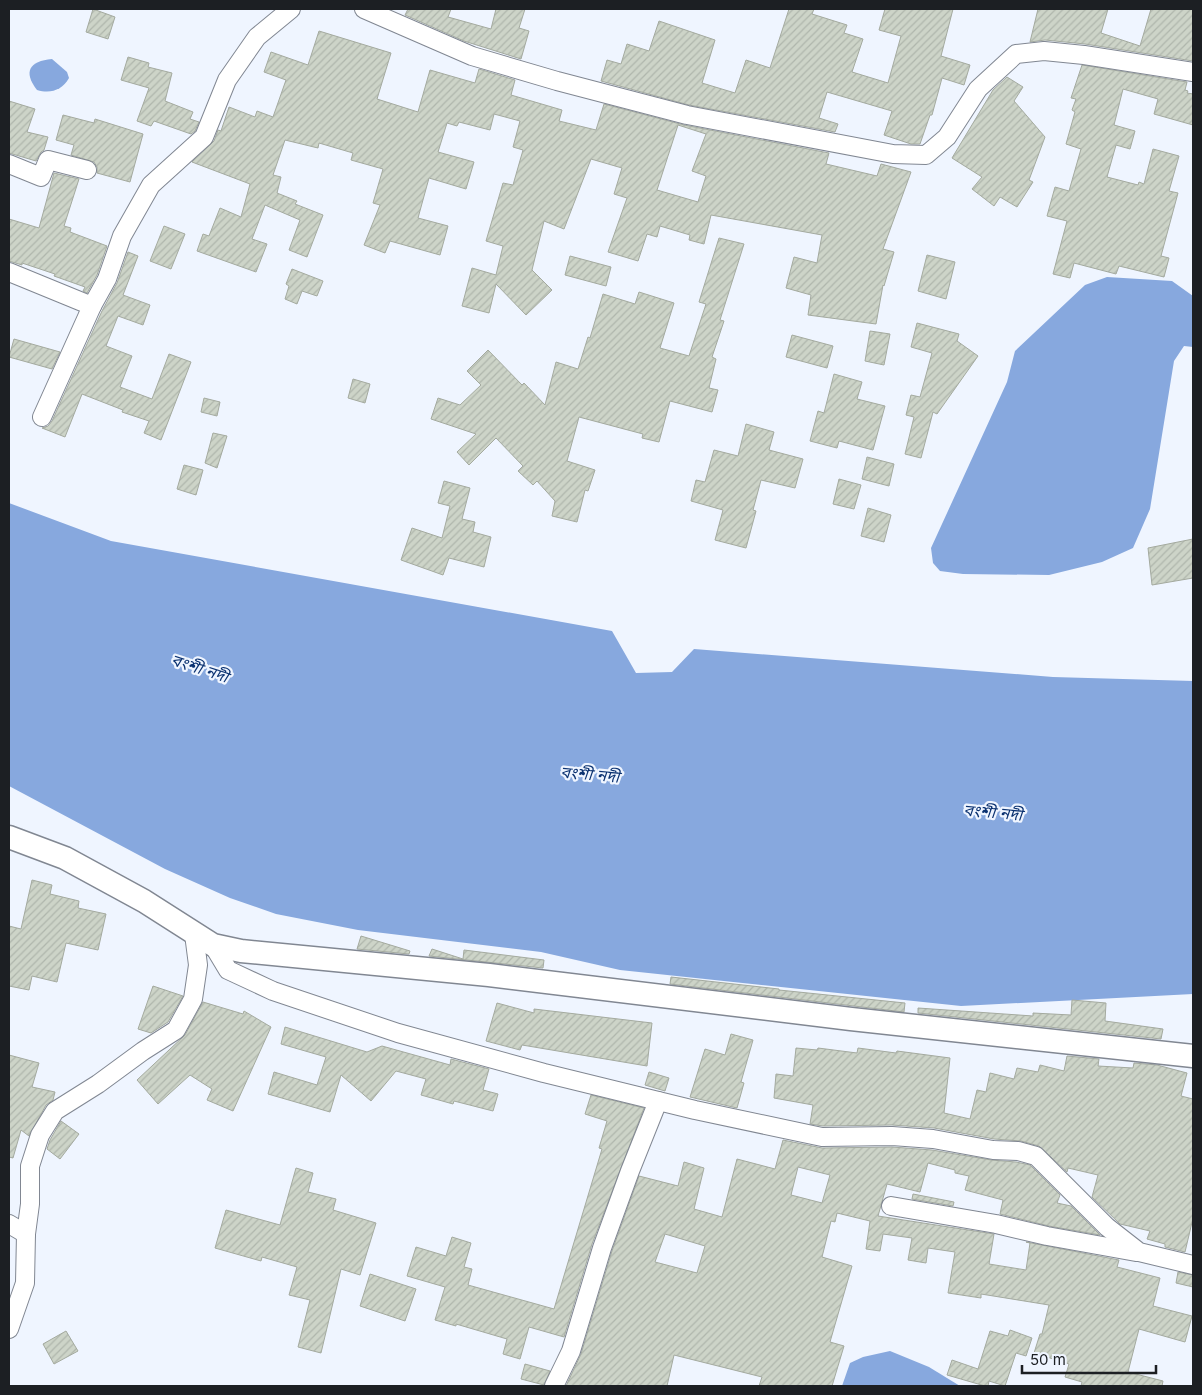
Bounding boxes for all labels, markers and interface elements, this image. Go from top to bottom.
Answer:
water label: বংশী নদী [169,649,234,687]
water label: বংশী নদী [560,761,623,787]
water label: বংশী নদী [963,799,1026,825]
scale bar [1022,1342,1156,1374]
text: 50 m [1030,1350,1066,1369]

